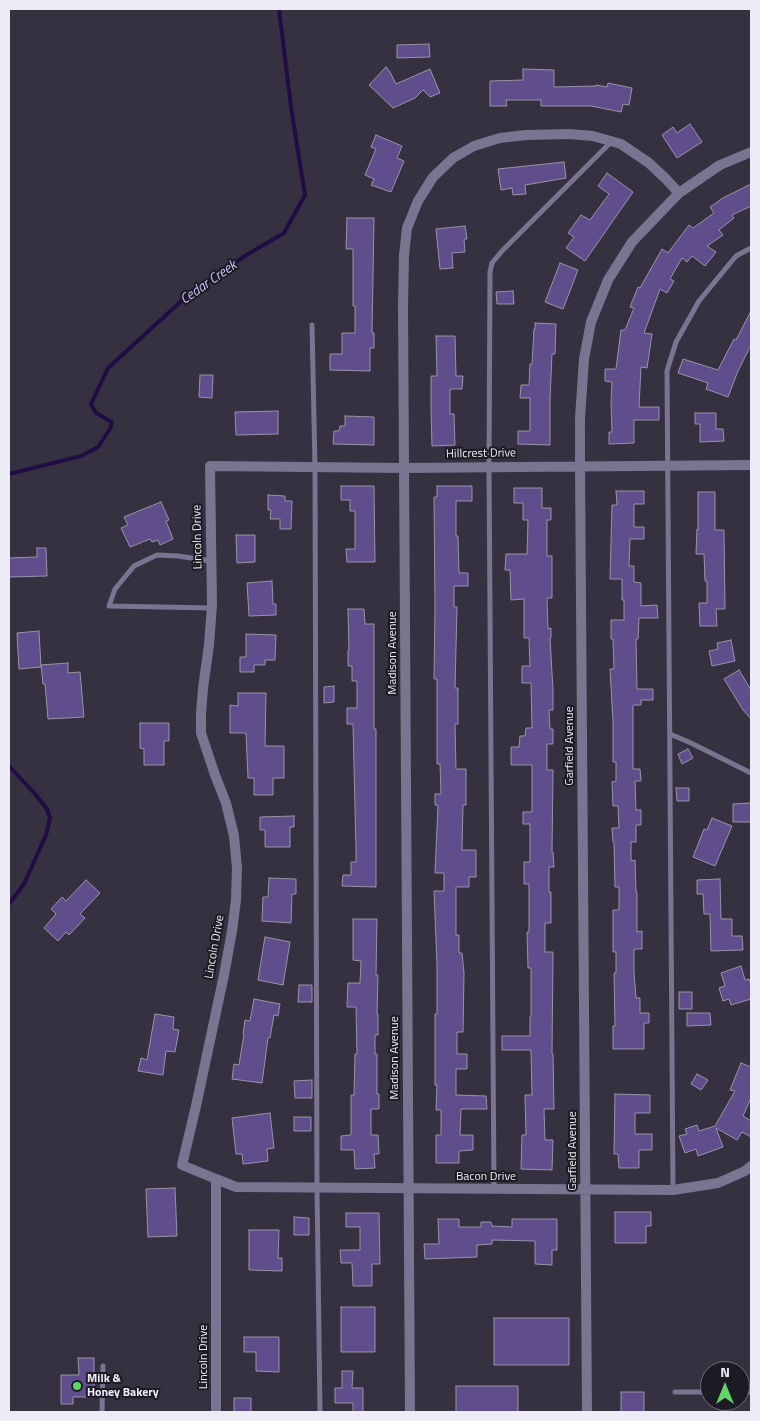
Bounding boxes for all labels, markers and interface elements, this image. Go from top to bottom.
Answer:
water label: Cedar Creek [177,257,241,309]
street label: Hillcrest Drive [446,446,516,462]
street label: Lincoln Drive [190,505,206,569]
street label: Madison Avenue [386,611,400,695]
street label: Garfield Avenue [563,706,577,786]
street label: Lincoln Drive [202,914,228,980]
street label: Madison Avenue [388,1016,402,1100]
street label: Garfield Avenue [566,1111,580,1191]
street label: Bacon Drive [456,1170,516,1184]
street label: Lincoln Drive [197,1325,211,1389]
north arrow [700,1361,750,1411]
text: N [720,1361,730,1382]
place label: Milk & Honey Bakery [87,1372,159,1400]
marker: Milk & Honey Bakery [71,1380,83,1392]

